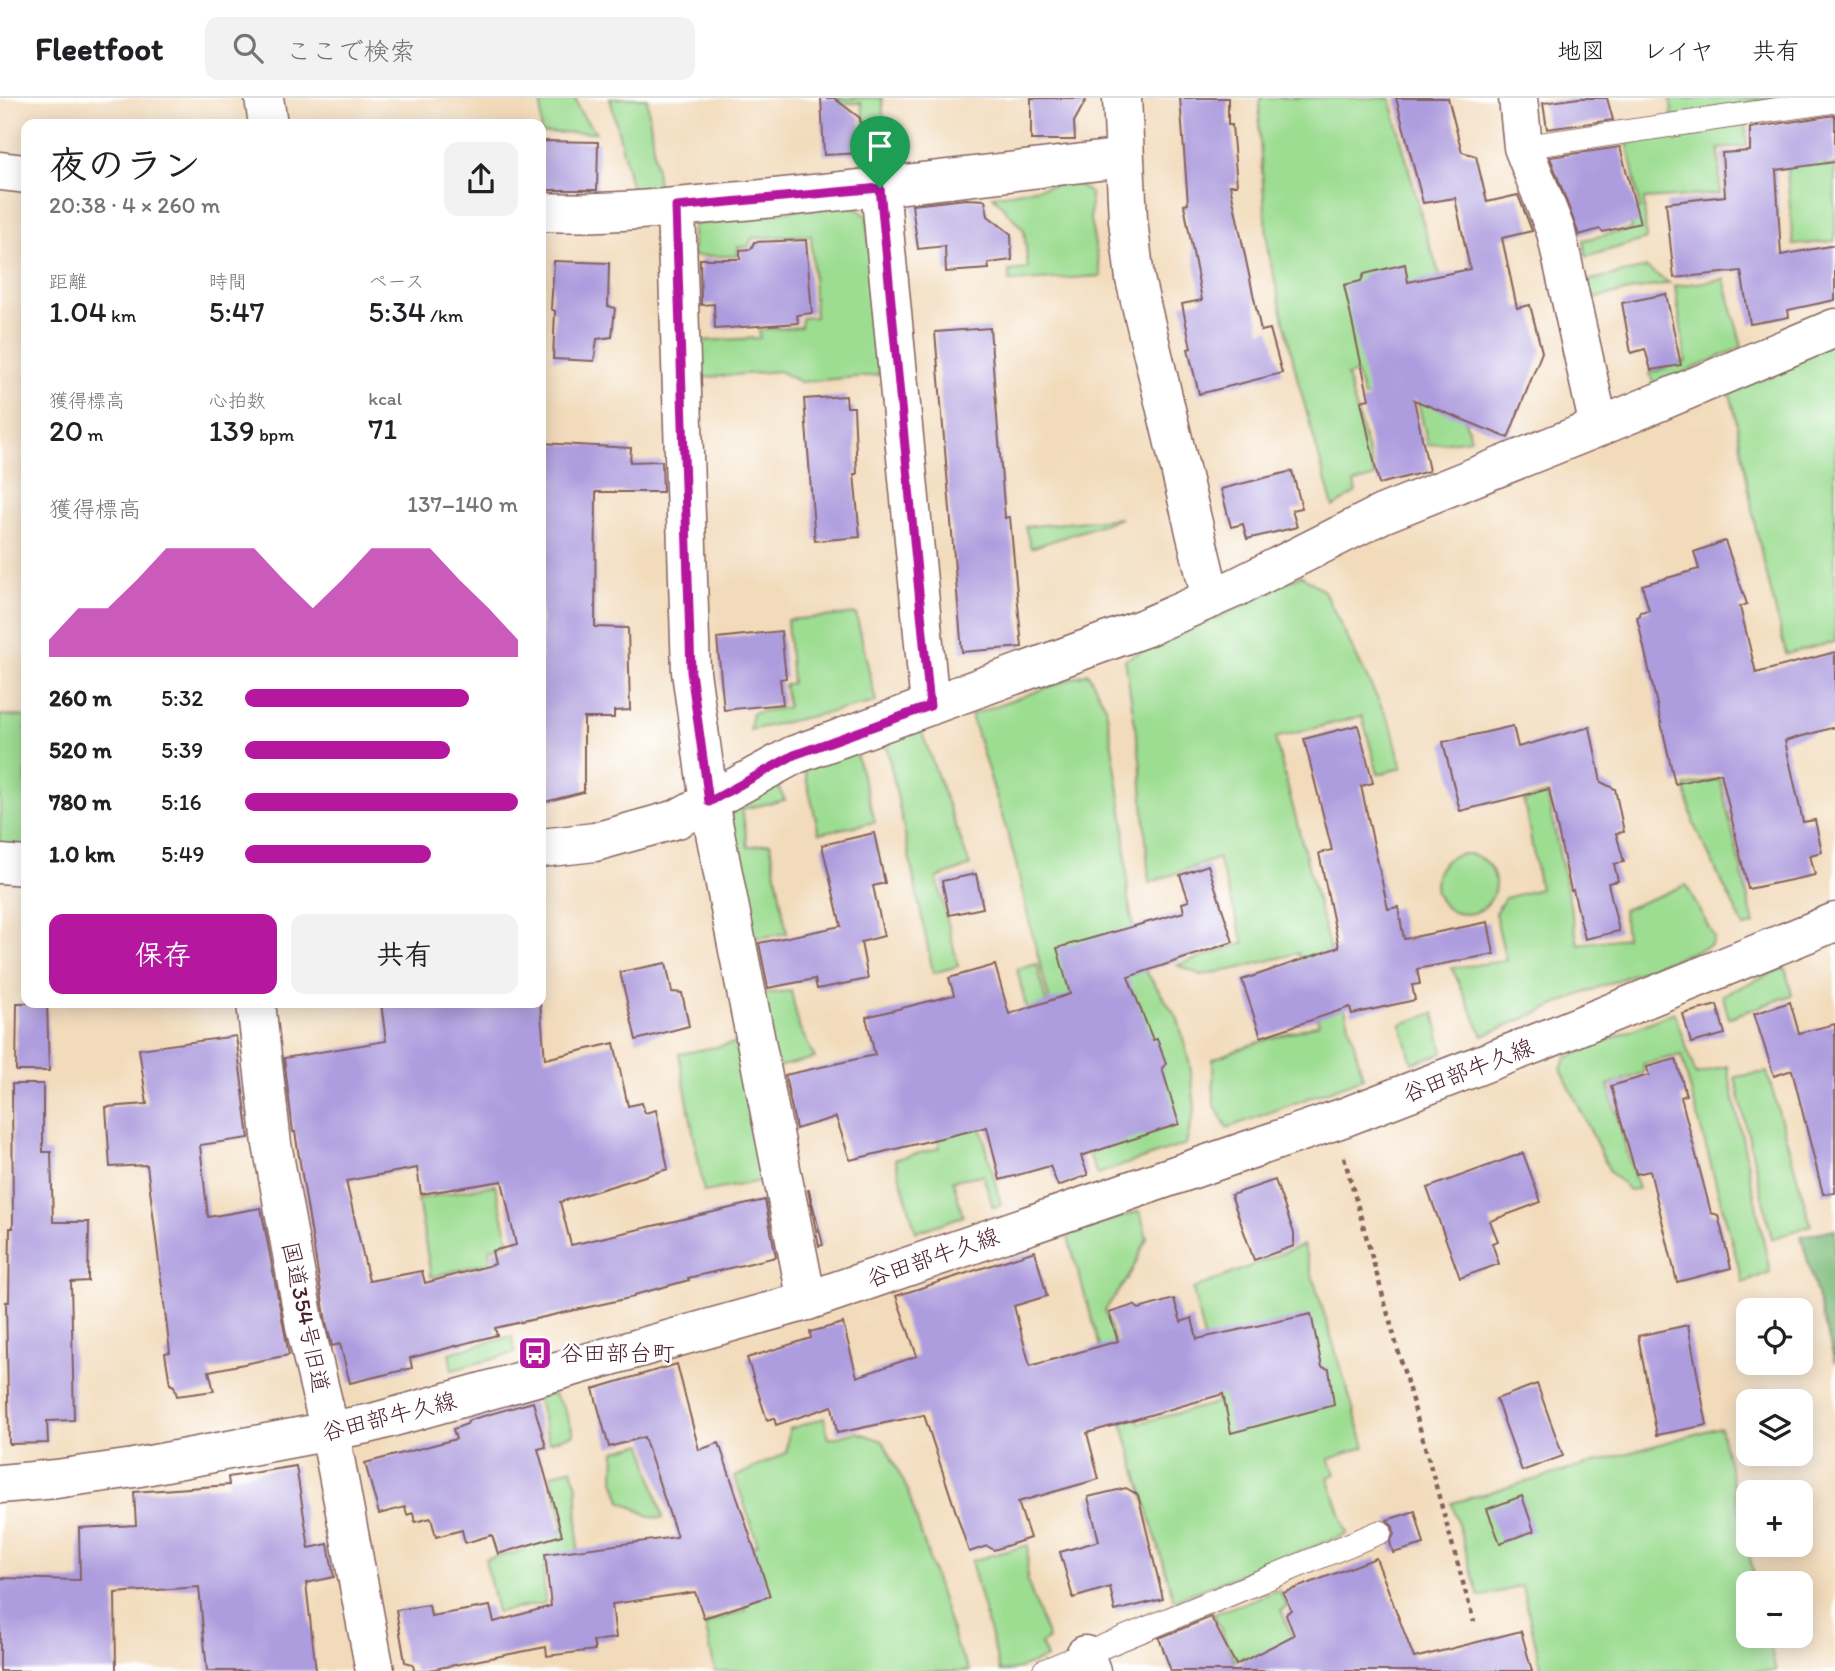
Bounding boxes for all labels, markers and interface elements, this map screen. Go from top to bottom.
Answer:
search box [205,17,695,80]
text: Fleetfoot [35,29,163,68]
icon: search [229,29,267,67]
text: ここで検索 [285,35,415,67]
text: 地図 [1557,36,1605,65]
text: レイヤ [1643,36,1714,65]
text: 共有 [1752,36,1800,65]
pin [850,116,910,188]
icon: arrive [861,127,899,165]
text: 夜のラン [49,142,201,188]
button: share [444,142,518,216]
text: 20:38 · 4 × 260 m [49,191,220,219]
text: 距離 [49,270,87,293]
text: 時間 [209,270,247,293]
text: ペース [368,270,424,293]
text: 1.04 [49,293,107,330]
text: 5:47 [209,293,265,330]
text: 5:34 [368,293,426,330]
text: km [107,304,136,327]
text: /km [426,304,463,327]
text: kcal [368,387,402,410]
text: 獲得標高 [49,389,125,412]
text: 心拍数 [209,389,266,412]
text: 71 [368,410,397,447]
text: 20 [49,412,83,449]
text: 139 [209,412,255,449]
text: m [83,423,104,446]
text: bpm [255,423,294,446]
text: 137–140 m [407,490,518,518]
text: 獲得標高 [49,495,141,523]
text: 260 m [49,684,112,712]
text: 5:32 [161,684,203,712]
text: 520 m [49,736,112,764]
text: 5:39 [161,736,203,764]
text: 780 m [49,788,112,816]
text: 5:16 [161,788,202,816]
text: 1.0 km [49,840,115,868]
text: 5:49 [161,840,205,868]
button: 保存 [49,914,277,994]
button: 共有 [291,914,518,994]
street label: 谷田部牛久線 [1399,1032,1537,1108]
street label: 谷田部牛久線 [863,1221,1003,1293]
street label: 国道354号旧道 [276,1239,336,1395]
map controls [1736,1298,1813,1648]
button: locate [1736,1298,1813,1375]
bus stop icon: 谷田部台町 [516,1334,554,1372]
place label: 谷田部台町 [560,1339,675,1367]
street label: 谷田部牛久線 [319,1386,459,1446]
button: layers [1736,1389,1813,1466]
button: + [1736,1480,1813,1557]
button: − [1736,1571,1813,1648]

